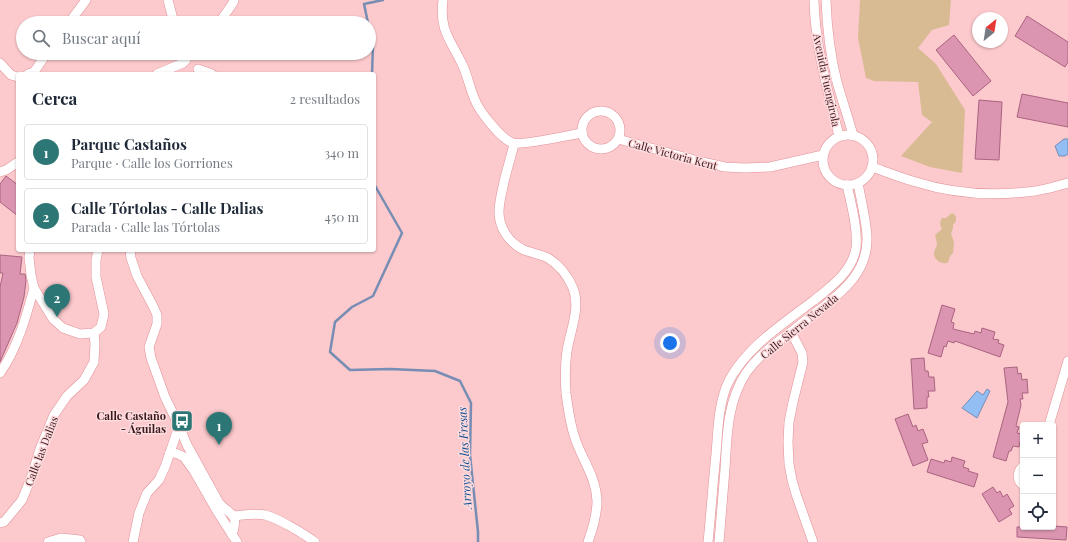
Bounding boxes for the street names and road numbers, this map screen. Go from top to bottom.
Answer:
street label: Avenida Fuengirola [810,31,844,129]
street label: Calle Victoria Kent [627,135,719,173]
street label: Calle Sierra Nevada [757,290,841,362]
street label: Calle las Dalias [21,414,61,488]

